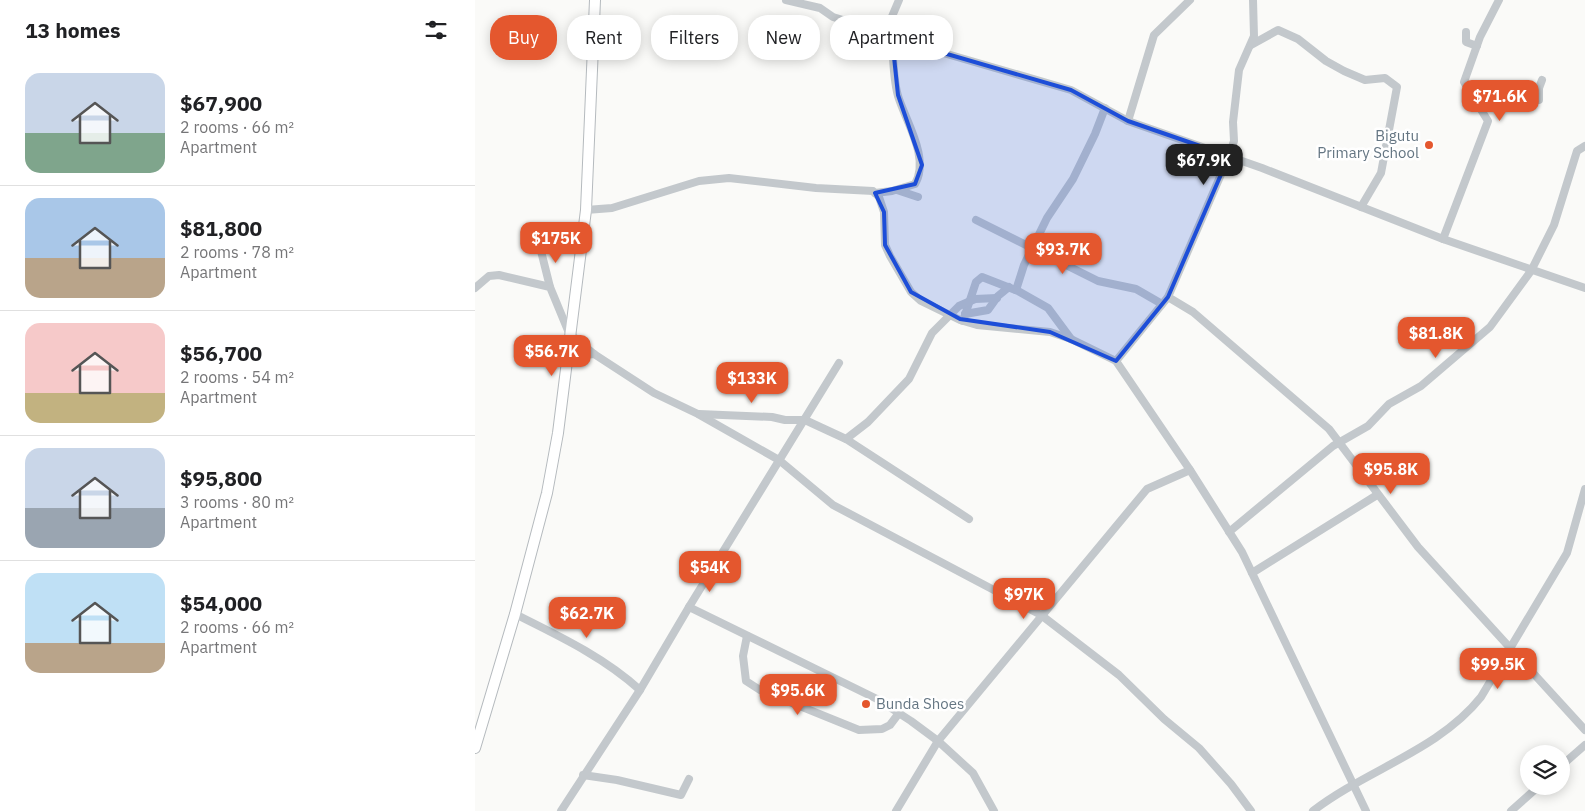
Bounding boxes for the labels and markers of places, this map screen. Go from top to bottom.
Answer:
pin: $71.6K [1459,80,1541,122]
place label: Bigutu Primary School [1317,126,1419,162]
marker: Bigutu Primary School [1423,139,1435,151]
pin: $67.9K [1163,144,1245,186]
pin: $175K [521,222,591,264]
pin: $93.7K [1022,232,1104,275]
pin: $81.8K [1395,316,1477,359]
pin: $56.7K [511,334,593,377]
pin: $133K [717,362,787,404]
pin: $95.8K [1350,452,1432,495]
pin: $54K [680,550,740,593]
pin: $97K [994,578,1054,620]
pin: $62.7K [546,596,628,639]
pin: $99.5K [1457,648,1539,690]
pin: $95.6K [757,674,839,716]
place label: Bunda Shoes [876,694,964,713]
marker: Bunda Shoes [860,698,872,710]

